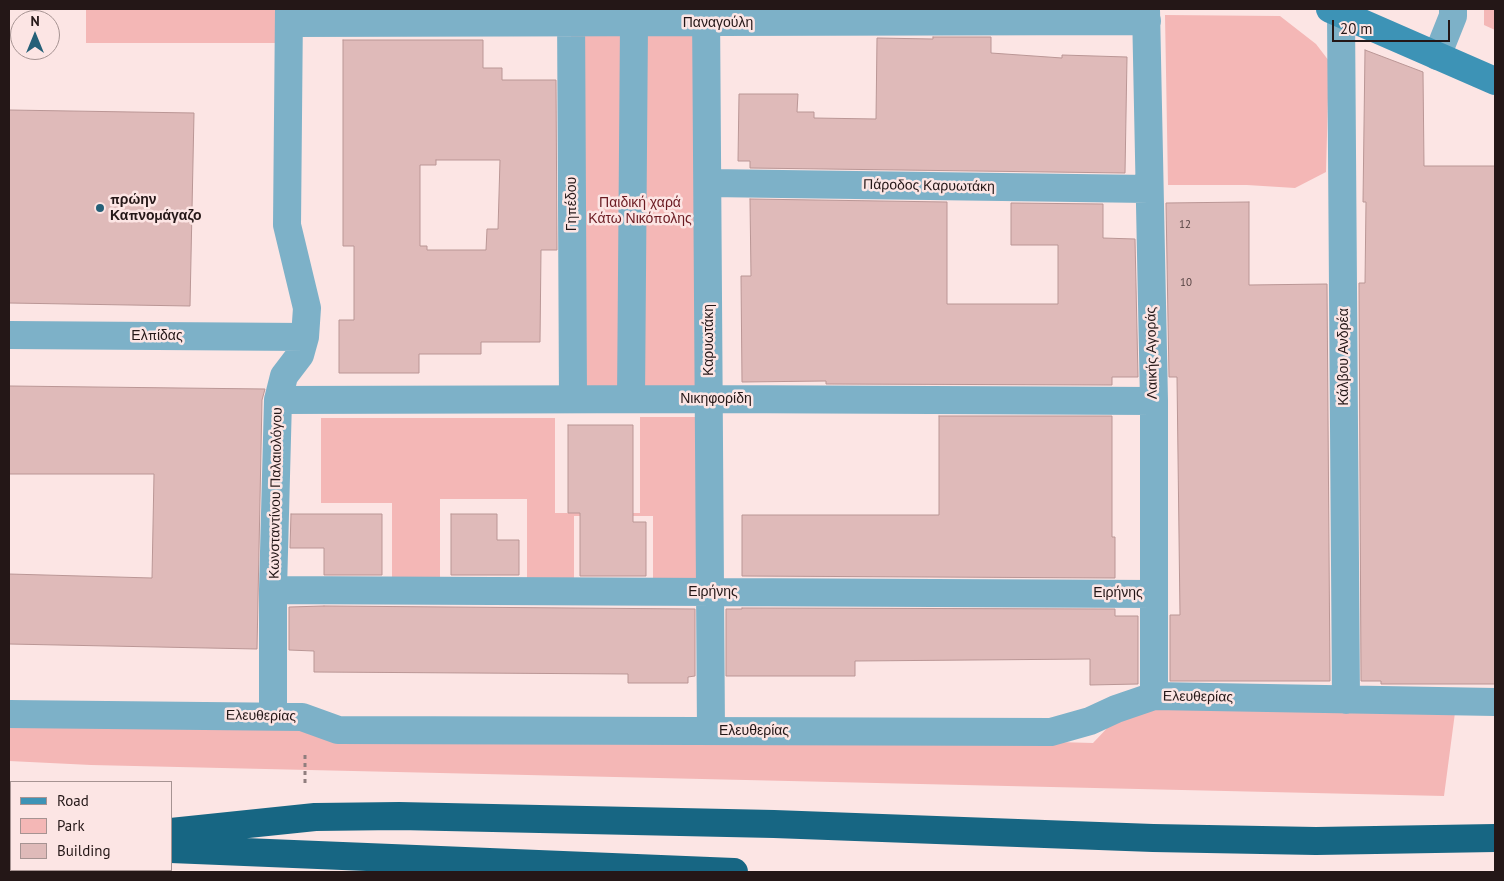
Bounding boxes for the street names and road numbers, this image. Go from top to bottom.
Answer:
street label: Παναγούλη [683,15,753,31]
street label: Πάροδος Καρυωτάκη [863,176,995,196]
street label: Γηπέδου [564,177,580,231]
street label: Καρυωτάκη [701,304,717,376]
street label: Λαικής Αγοράς [1143,307,1161,399]
street label: Κάλβου Ανδρέα [1336,308,1352,406]
street label: Ελπίδας [131,328,183,344]
street label: Νικηφορίδη [680,391,752,407]
street label: Κωνσταντίνου Παλαιολόγου [266,407,286,579]
street label: Ειρήνης [688,584,738,600]
street label: Ειρήνης [1093,585,1143,601]
street label: Ελευθερίας [1163,688,1233,706]
street label: Ελευθερίας [226,707,296,725]
street label: Ελευθερίας [719,723,789,739]

